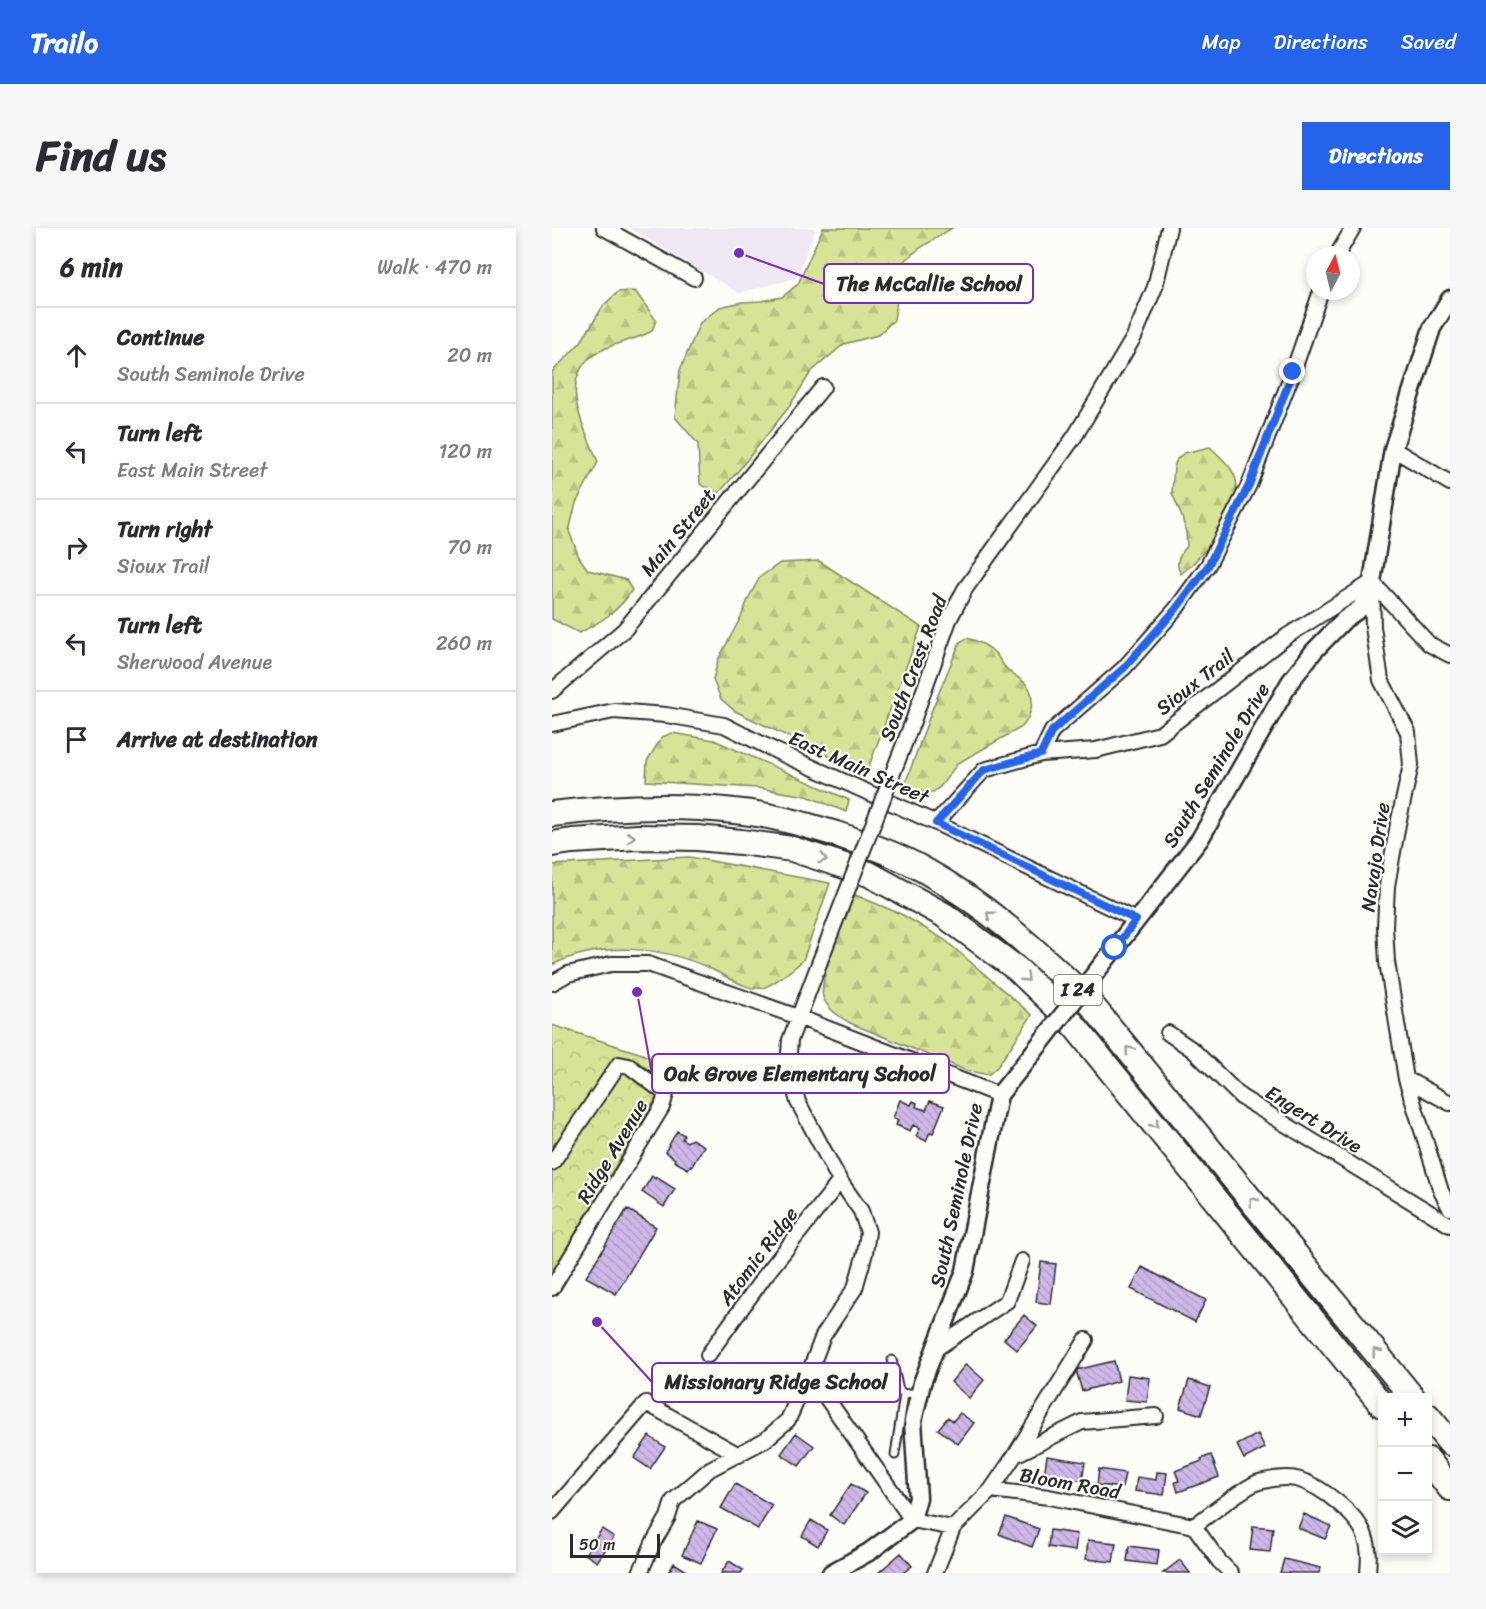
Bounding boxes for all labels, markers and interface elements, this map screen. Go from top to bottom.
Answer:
text: Trailo [30,18,98,67]
text: Map [1202,23,1240,61]
text: Directions [1273,23,1368,61]
text: Saved [1401,23,1456,61]
text: Find us [36,119,166,193]
button: Directions [1302,122,1450,190]
text: 6 min [60,244,123,290]
north arrow [1306,246,1360,300]
text: Walk · 470 m [377,250,492,285]
callout: The McCallie School [824,264,1033,303]
text: The McCallie School [836,265,1023,303]
text: Continue [117,318,205,357]
text: 20 m [447,338,492,373]
icon: ahead [60,339,93,372]
text: South Seminole Drive [117,357,305,392]
route end [1279,358,1305,384]
text: Turn left [117,414,202,453]
text: 120 m [439,434,492,469]
icon: left [60,435,93,468]
text: East Main Street [117,453,267,488]
street label: Main Street [631,480,726,585]
text: Turn right [117,510,212,549]
text: 70 m [447,530,492,565]
icon: right [60,531,93,564]
text: Sioux Trail [117,549,210,584]
street label: South Crest Road [870,589,958,746]
text: Turn left [117,606,202,645]
text: 260 m [436,626,492,661]
icon: left [60,627,93,660]
street label: Sioux Trail [1148,640,1243,725]
text: Sherwood Avenue [117,645,272,680]
street label: South Seminole Drive [1153,676,1280,855]
text: Arrive at destination [117,720,318,759]
street label: East Main Street [783,721,935,814]
icon: arrive [60,723,93,756]
street label: Navajo Drive [1351,800,1400,914]
one-way arrow [626,831,635,844]
one-way arrow [817,852,828,864]
one-way arrow [986,911,997,922]
route start [1101,934,1127,960]
one-way arrow [1019,970,1030,981]
road number: I 24 [1054,975,1102,1005]
one-way arrow [1125,1046,1136,1057]
callout: Oak Grove Elementary School [652,1054,949,1093]
text: Oak Grove Elementary School [664,1055,937,1093]
street label: Engert Drive [1258,1076,1370,1163]
street label: Ridge Avenue [567,1092,658,1211]
street label: South Seminole Drive [920,1100,993,1291]
one-way arrow [1148,1117,1159,1128]
one-way arrow [1249,1197,1260,1208]
street label: Atomic Ridge [709,1199,807,1314]
one-way arrow [1372,1348,1383,1359]
callout: Missionary Ridge School [652,1363,900,1402]
text: Missionary Ridge School [663,1363,889,1401]
map controls [1378,1393,1432,1555]
button: + [1378,1393,1432,1447]
button: − [1378,1447,1432,1501]
street label: Bloom Road [1017,1457,1125,1510]
button: layers [1378,1501,1432,1555]
text: 50 m [579,1530,615,1559]
scale bar [570,1531,660,1558]

